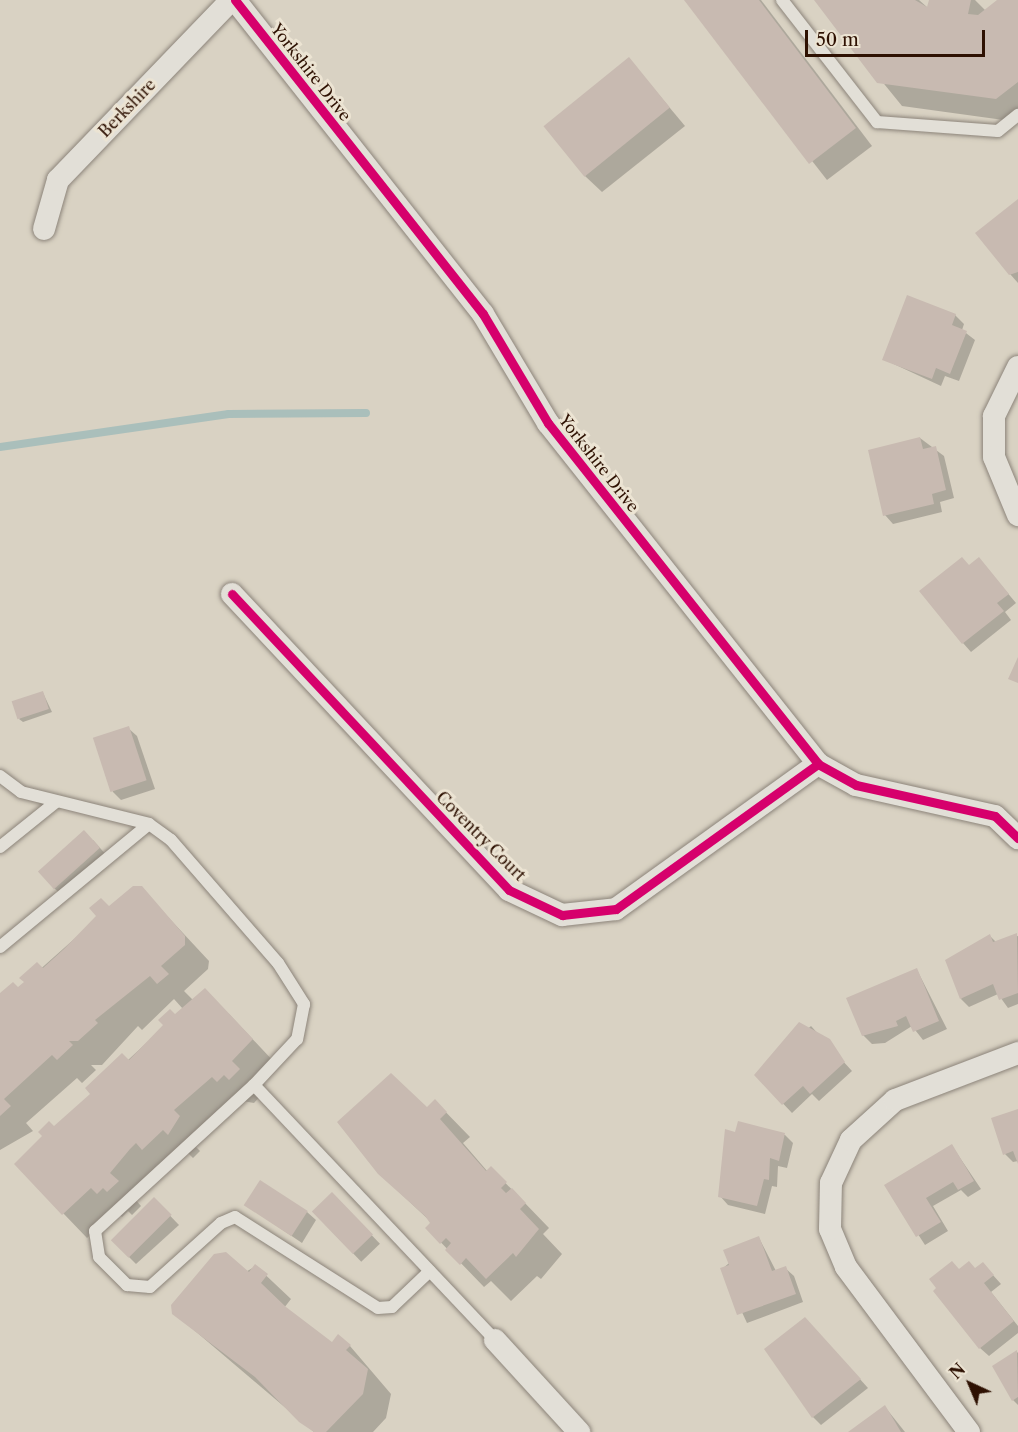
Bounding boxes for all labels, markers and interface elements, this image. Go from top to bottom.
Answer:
scale bar [808,18,988,56]
street label: Yorkshire Drive [267,19,355,125]
text: 50 m [816,29,859,51]
street label: Berkshire [95,75,159,141]
street label: Yorkshire Drive [555,410,643,516]
street label: Coventry Court [432,787,530,885]
north arrow [940,1354,1000,1414]
text: N [946,1359,969,1383]

